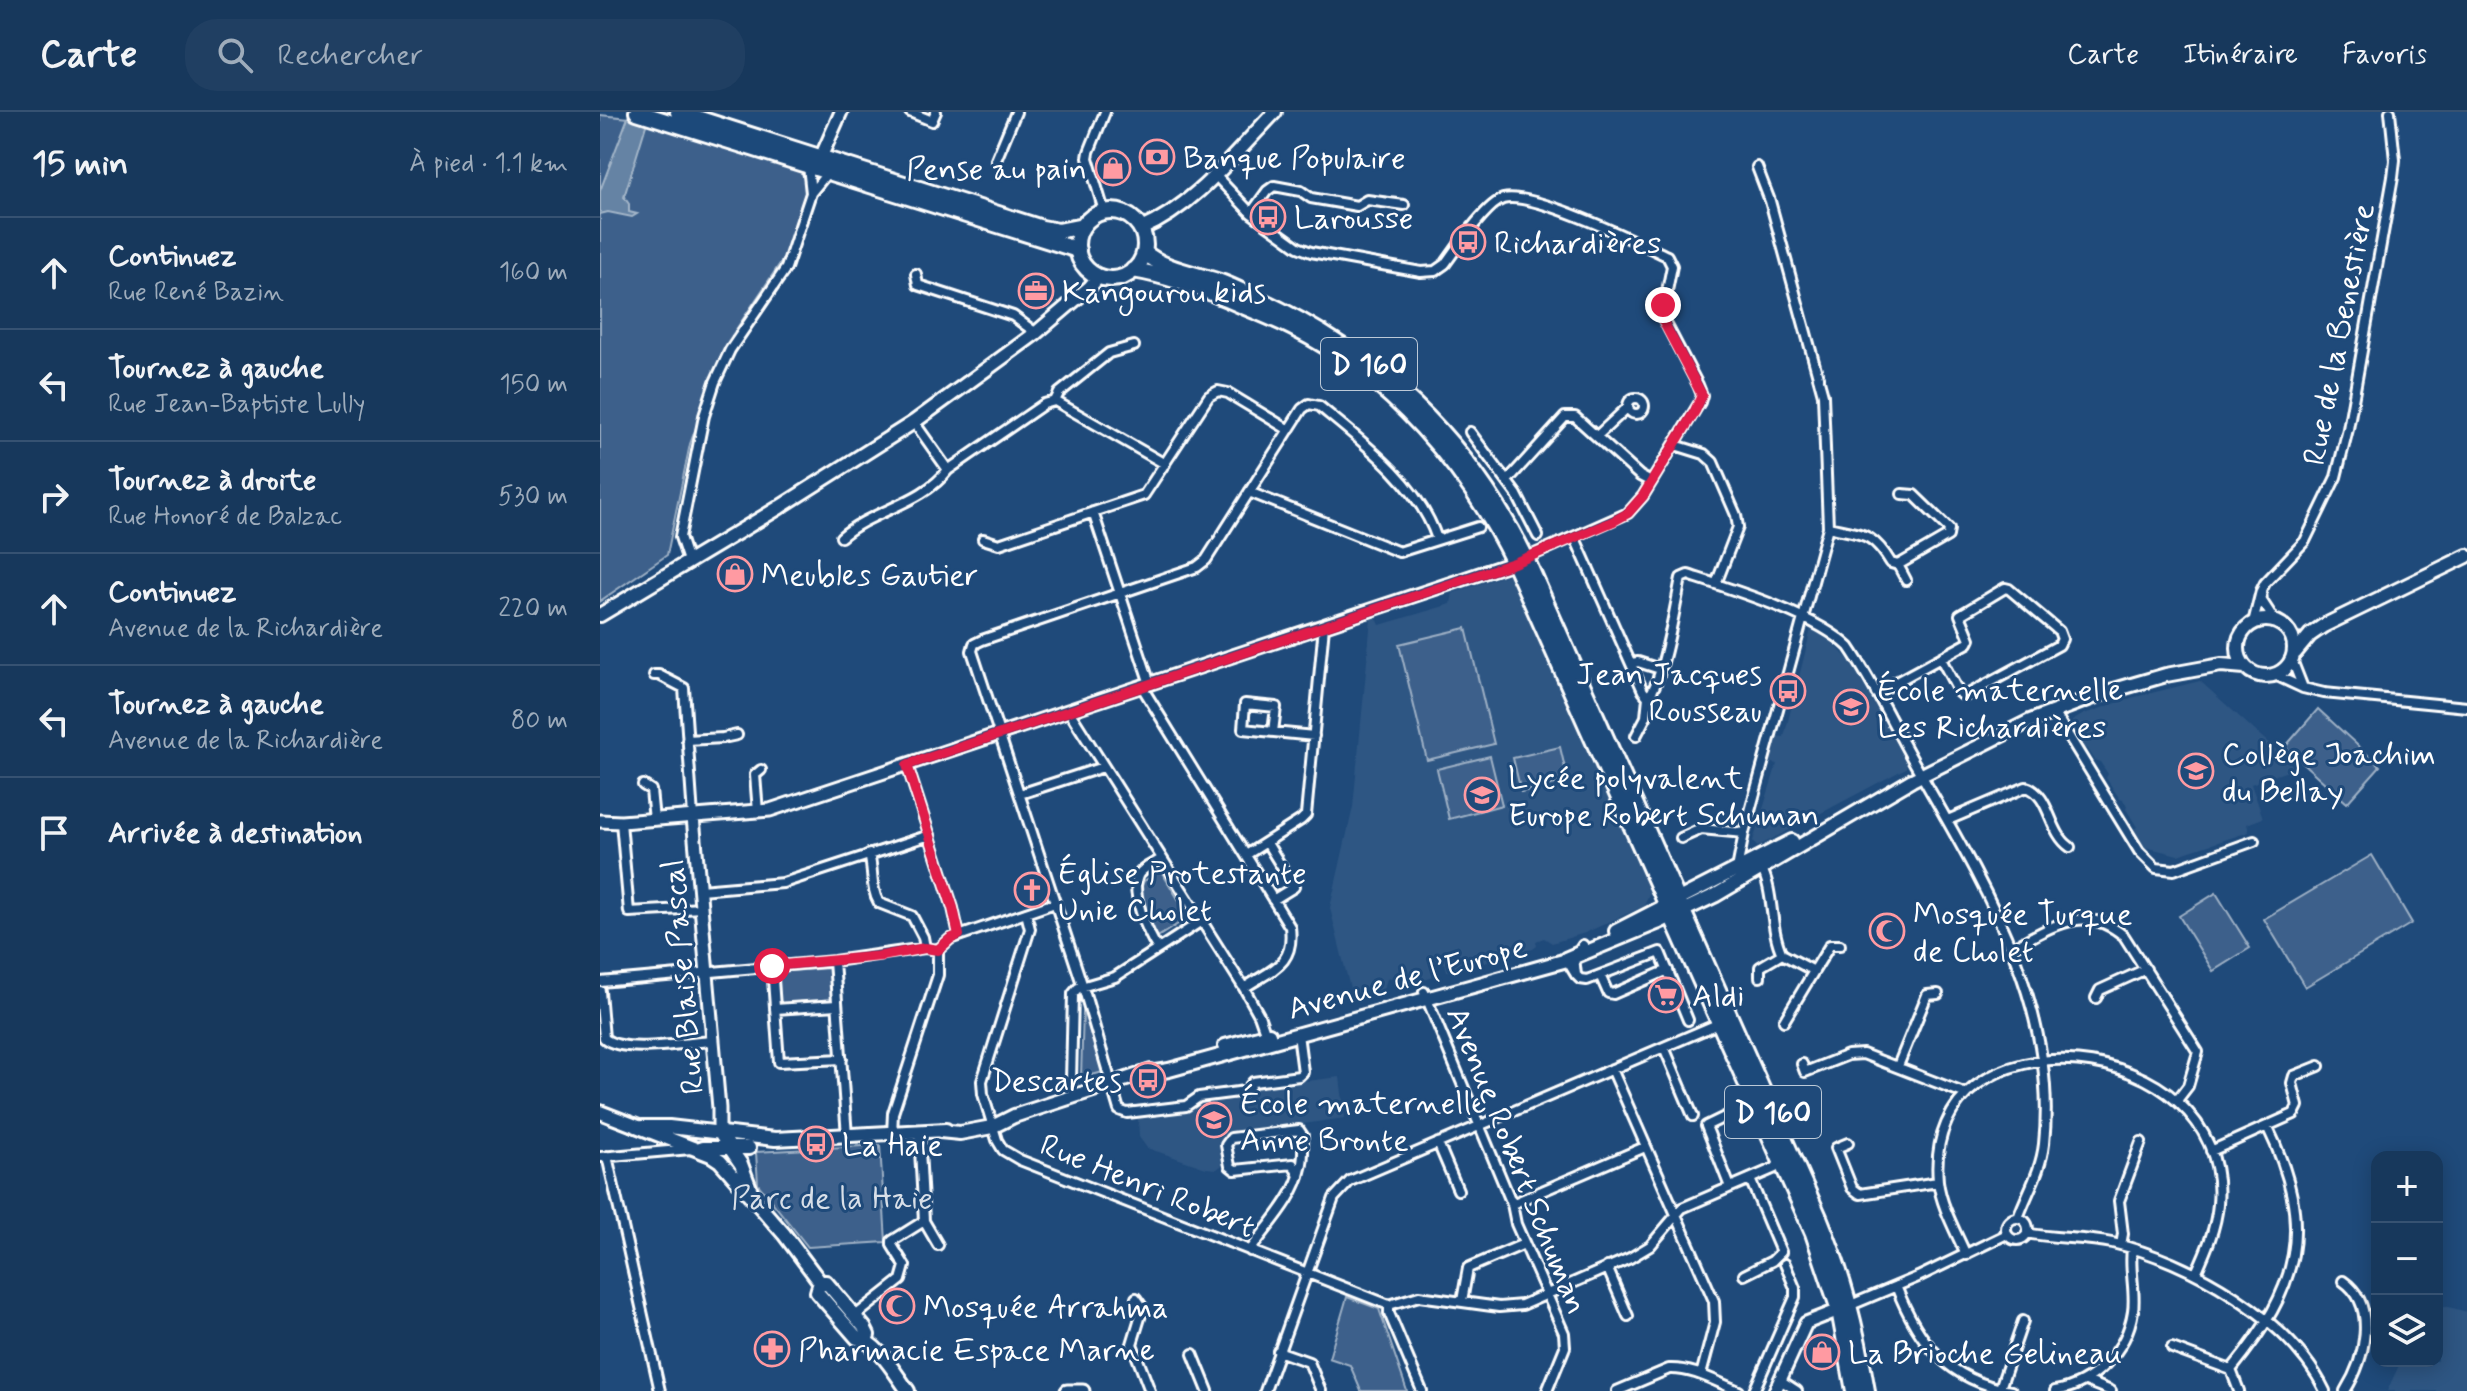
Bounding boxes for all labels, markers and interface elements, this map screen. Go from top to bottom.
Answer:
search box [185,19,745,91]
text: Carte [40,31,137,80]
icon: search [213,33,257,77]
text: Rechercher [277,36,423,75]
text: Carte [2067,37,2139,74]
text: Itinéraire [2183,37,2298,74]
text: Favoris [2342,37,2427,74]
bank icon: Banque Populaire [1138,138,1176,176]
place label: Banque Populaire [1183,138,1406,180]
text: 15 min [32,142,128,187]
text: À pied · 1.1 km [409,147,568,181]
place label: Pense au pain [906,149,1087,191]
shop icon: Pense au pain [1094,149,1132,187]
bus stop icon: Larousse [1249,198,1287,236]
place label: Larousse [1294,198,1414,240]
street label: Rue de la Benestière [2294,200,2386,469]
bus stop icon: Richardières [1449,223,1487,261]
place label: Richardières [1494,223,1661,265]
text: Continuez [108,237,237,276]
icon: ahead [32,251,76,295]
text: 160 m [499,256,568,290]
office icon: Kangourou kids [1017,272,1055,310]
place label: Kangourou kids [1062,272,1266,316]
text: Rue René Bazin [108,276,284,310]
route end [1645,287,1681,323]
road number: D 160 [1321,338,1417,390]
text: Tournez à gauche [108,349,324,388]
icon: left [32,363,76,407]
text: 150 m [499,368,568,402]
text: Rue Jean-Baptiste Lully [108,388,365,422]
text: Tournez à droite [108,461,317,500]
icon: right [32,475,76,519]
text: 530 m [498,480,568,514]
text: Rue Honoré de Balzac [108,500,342,534]
shop icon: Meubles Gautier [716,555,754,593]
place label: Meubles Gautier [761,555,978,597]
text: Continuez [108,573,237,612]
icon: ahead [32,587,76,631]
text: 220 m [498,592,568,626]
text: Avenue de la Richardière [108,612,383,646]
place label: Jean Jacques Rousseau [1576,654,1762,733]
place label: École maternelle Les Richardières [1877,670,2123,749]
bus stop icon: Jean Jacques Rousseau [1769,672,1807,710]
text: Tournez à gauche [108,685,324,724]
school or university icon: École maternelle Les Richardières [1832,688,1870,726]
icon: left [32,699,76,743]
text: 80 m [511,704,568,738]
text: Avenue de la Richardière [108,724,383,758]
place label: Collège Joachim du Bellay [2222,734,2436,813]
school or university icon: Collège Joachim du Bellay [2177,752,2215,790]
place label: Lycée polyvalent Europe Robert Schuman [1508,758,1819,837]
school or university icon: Lycée polyvalent Europe Robert Schuman [1463,776,1501,814]
icon: arrive [32,811,76,855]
text: Arrivée à destination [108,814,363,853]
place label: Église Protestante Unie Cholet [1058,853,1307,932]
street label: Rue Blaise Pascal [653,857,715,1096]
church icon: Église Protestante Unie Cholet [1013,871,1051,909]
place label: Mosquée Turque de Cholet [1913,894,2132,973]
mosque icon: Mosquée Turque de Cholet [1868,912,1906,950]
street label: Avenue de l’Europe [1283,927,1532,1031]
route start [754,948,790,984]
supermarket icon: Aldi [1647,976,1685,1014]
place label: Aldi [1692,976,1744,1018]
street label: Avenue Robert Schuman [1435,1001,1597,1321]
place label: Descartes [991,1061,1122,1103]
bus stop icon: Descartes [1129,1061,1167,1099]
place label: École maternelle Anne Bronte [1240,1083,1486,1162]
road number: D 160 [1725,1086,1821,1138]
school or university icon: École maternelle Anne Bronte [1195,1101,1233,1139]
bus stop icon: La Haie [797,1125,835,1163]
place label: La Haie [842,1125,943,1167]
street label: Rue Henri Robert [1034,1125,1261,1249]
map controls [2371,1151,2443,1367]
button: + [2371,1151,2443,1223]
park label: Parc de la Haie [731,1178,933,1220]
button: − [2371,1223,2443,1295]
mosque icon: Mosquée Arrahma [878,1287,916,1325]
place label: Mosquée Arrahma [923,1287,1169,1329]
button: layers [2371,1295,2443,1367]
pharmacy icon: Pharmacie Espace Marne [753,1330,791,1368]
place label: Pharmacie Espace Marne [798,1330,1155,1372]
shop icon: La Brioche Gelineau [1803,1333,1841,1371]
place label: La Brioche Gelineau [1848,1333,2122,1375]

